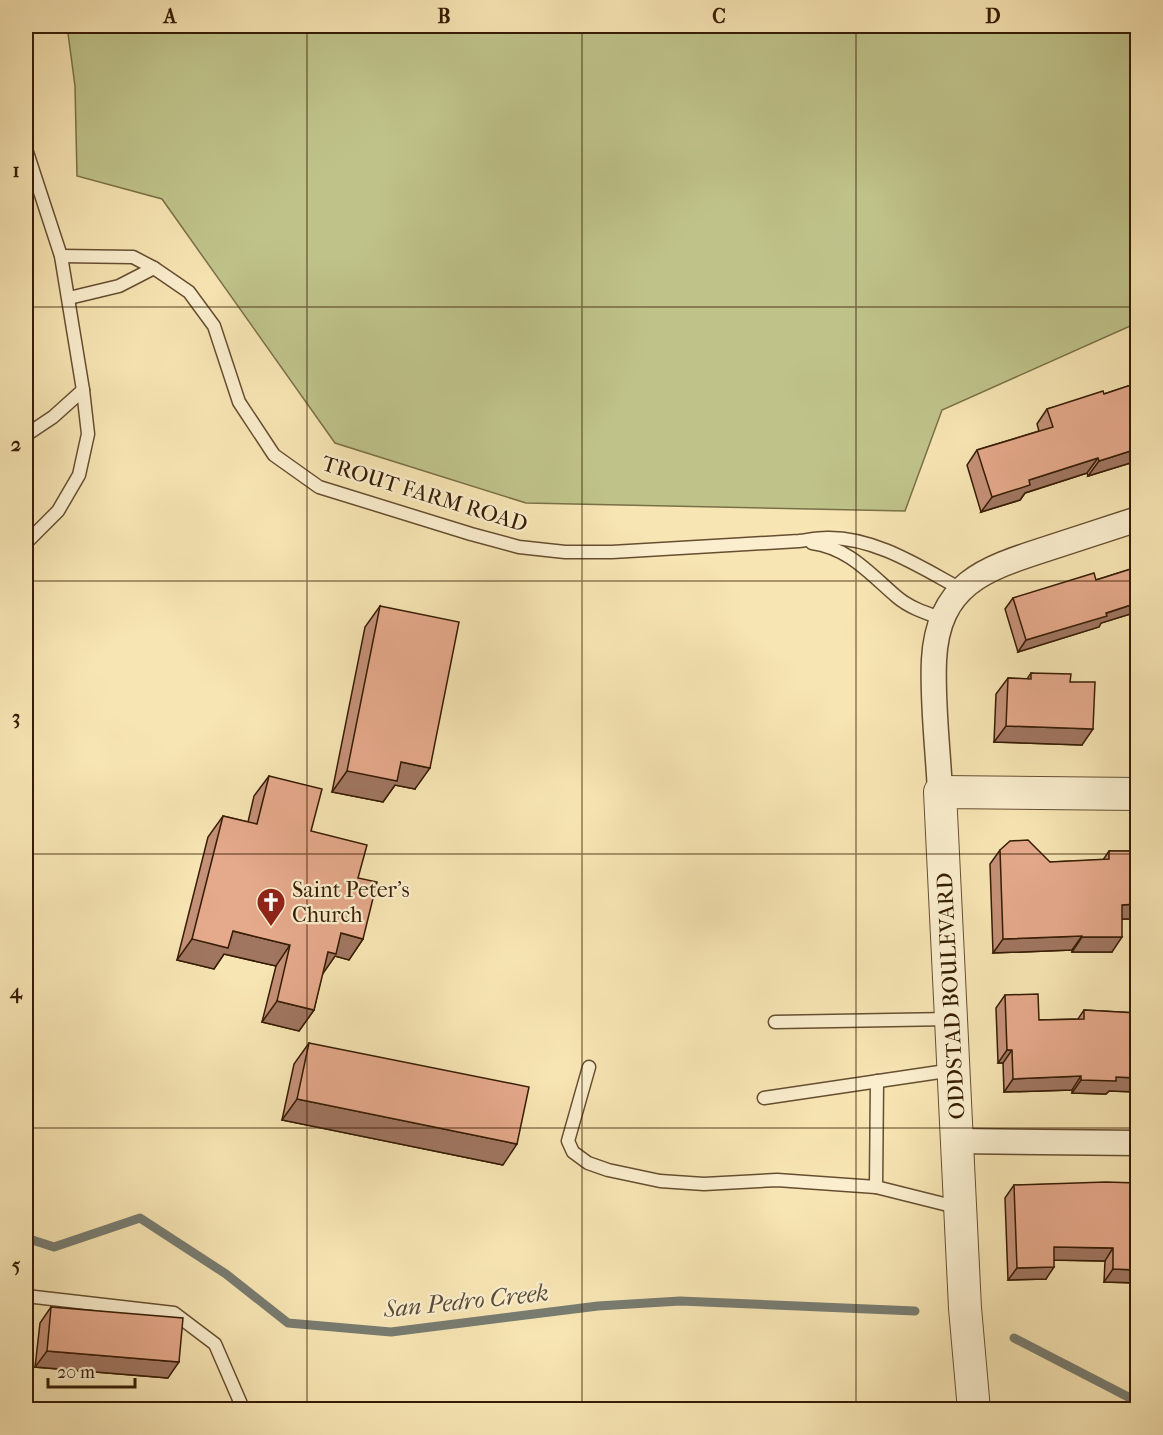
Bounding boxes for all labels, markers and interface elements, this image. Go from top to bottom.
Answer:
text: A [162,5,178,28]
text: B [437,5,451,28]
text: C [712,5,726,28]
text: D [985,5,1001,28]
text: 1 [12,159,20,182]
text: 2 [11,433,21,456]
street label: TROUT FARM ROAD [319,450,531,538]
text: 3 [12,706,20,729]
street label: ODDSTAD BOULEVARD [932,872,970,1120]
place label: Saint Peter's Church [292,877,410,928]
church icon: Saint Peter's Church [255,886,287,928]
text: 4 [9,980,23,1004]
text: 5 [12,1254,21,1277]
water label: San Pedro Creek [381,1278,550,1324]
scale bar [48,1351,135,1389]
text: 20 m [57,1362,95,1383]

